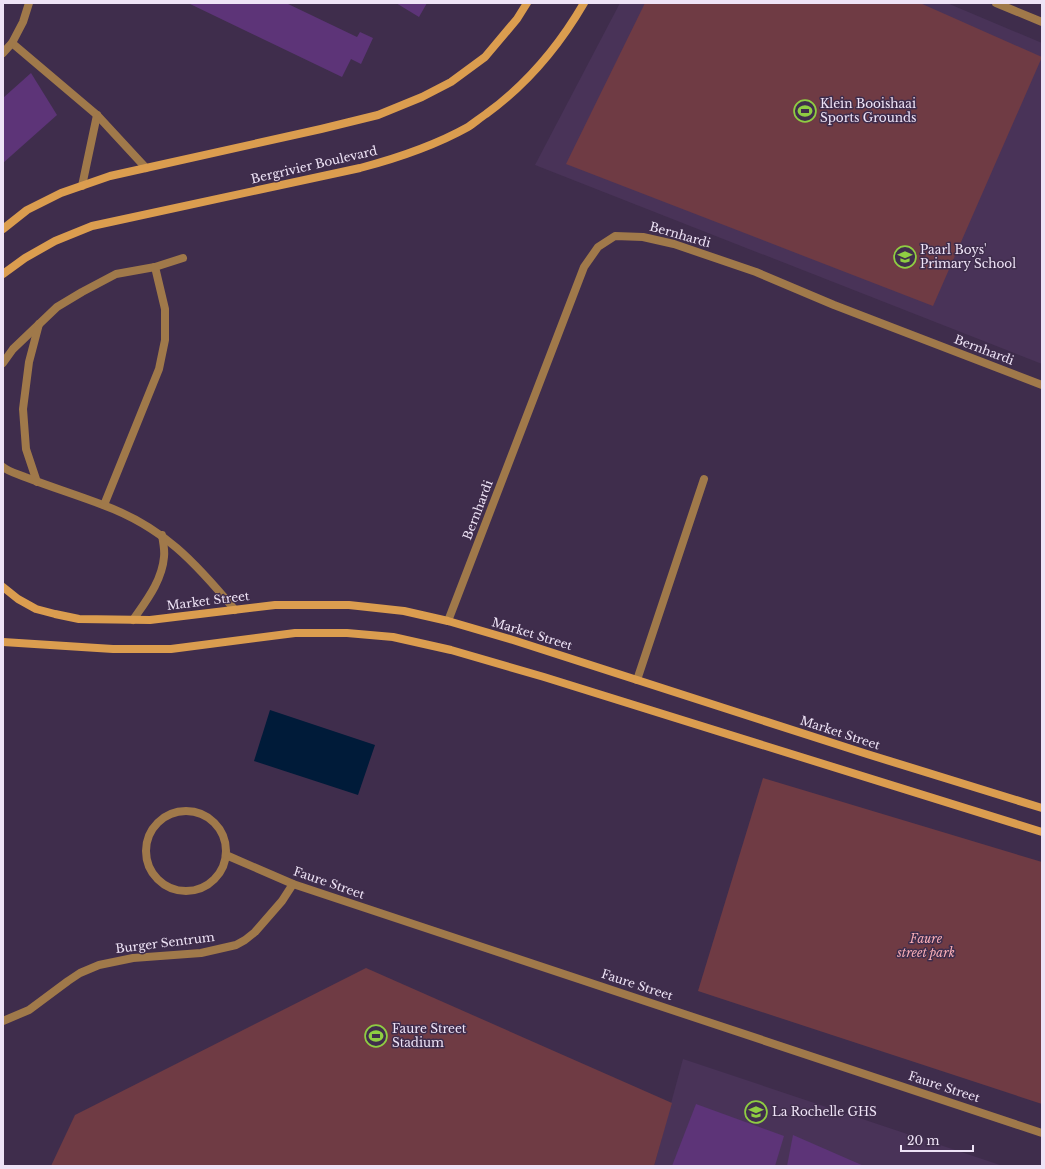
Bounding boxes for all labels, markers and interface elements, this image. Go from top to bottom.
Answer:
place label: Klein Booishaai Sports Grounds [820,96,917,125]
sports icon: Klein Booishaai Sports Grounds [792,98,818,124]
street label: Bergrivier Boulevard [249,143,379,186]
street label: Bernhardi [648,219,712,250]
place label: Paarl Boys' Primary School [920,242,1016,271]
school or university icon: Paarl Boys' Primary School [892,244,918,270]
street label: Bernhardi [952,331,1016,368]
street label: Bernhardi [459,478,496,542]
street label: Market Street [166,588,251,613]
street label: Market Street [490,614,575,653]
street label: Market Street [798,713,883,753]
street label: Faure Street [292,863,367,902]
street label: Burger Sentrum [114,929,216,956]
park label: Faure street park [896,931,955,960]
street label: Faure Street [599,966,675,1003]
place label: Faure Street Stadium [392,1021,467,1050]
sports icon: Faure Street Stadium [363,1023,389,1049]
street label: Faure Street [906,1068,982,1105]
school or university icon: La Rochelle GHS [743,1099,769,1125]
place label: La Rochelle GHS [772,1104,877,1119]
scale bar [901,1127,973,1153]
text: 20 m [907,1133,939,1148]

